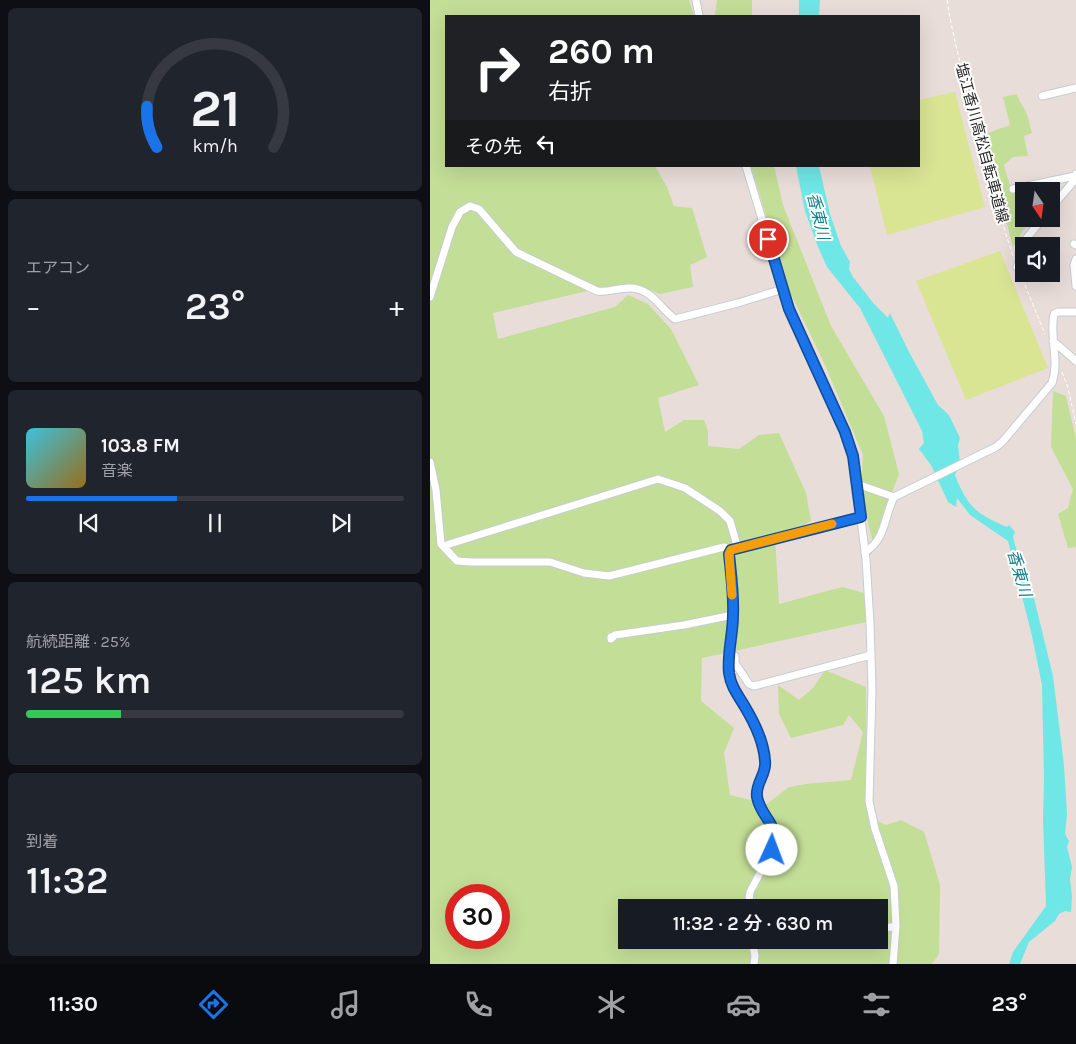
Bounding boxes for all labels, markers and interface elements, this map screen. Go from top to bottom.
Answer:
text: 260 m [548,31,655,72]
icon: right [465,35,530,100]
street label: 塩江香川高松自転車道線 [952,61,1012,225]
text: 21 [190,78,240,139]
text: 右折 [548,79,592,105]
icon: left [532,130,560,158]
text: km/h [192,136,238,157]
text: その先 [465,136,522,158]
north arrow [1015,182,1060,228]
map controls [1015,182,1060,282]
water label: 香東川 [803,191,834,244]
pin [747,218,789,260]
icon: arrive [754,225,782,253]
button: sound [1015,237,1060,282]
text: エアコン [26,258,90,277]
text: 23° [185,284,245,329]
text: − [26,290,41,323]
text: + [389,290,404,323]
text: 103.8 FM [101,435,180,457]
text: 音楽 [101,461,133,480]
icon: previous [75,509,103,537]
icon: pause [201,509,229,537]
icon: next [327,509,355,537]
water label: 香東川 [1004,547,1036,601]
text: 航続距離 · 25% [26,632,130,651]
text: 125 km [26,658,152,703]
position arrow [745,823,797,875]
text: 到着 [26,832,58,851]
text: 11:32 [26,858,108,903]
speed limit sign: 30 [445,884,510,949]
text: 11:32 · 2 分 · 630 m [673,913,833,935]
icon: directions [196,987,231,1022]
icon: music [328,987,363,1022]
icon: phone [461,987,496,1022]
icon: climate [594,987,629,1022]
icon: car [726,987,761,1022]
icon: filters [859,987,894,1022]
text: 11:30 [49,991,98,1017]
text: 23° [992,991,1027,1017]

